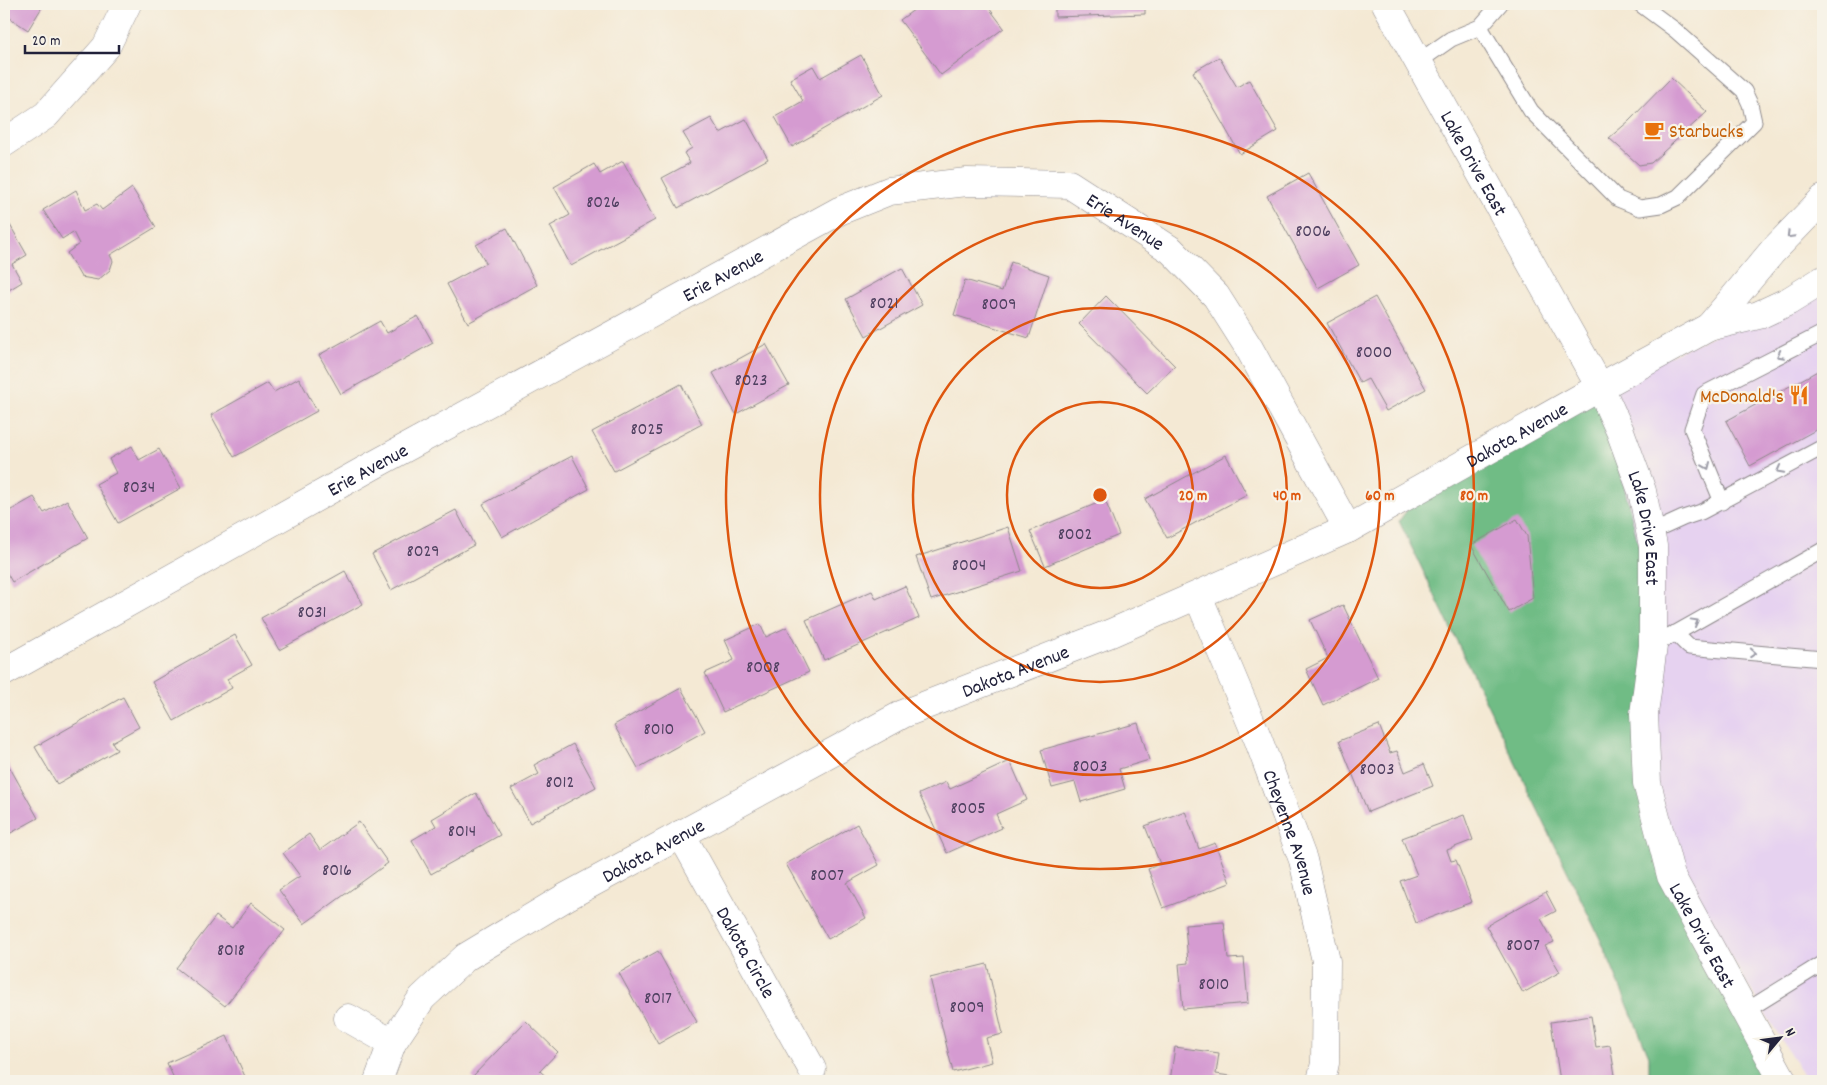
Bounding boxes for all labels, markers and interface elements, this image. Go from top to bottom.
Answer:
scale bar [25,22,119,54]
text: 20 m [32,31,60,53]
street label: Lake Drive East [1431,107,1513,222]
cafe icon: Starbucks [1643,119,1665,141]
place label: Starbucks [1669,119,1744,147]
street label: Erie Avenue [1080,188,1169,259]
house number: 8026 [586,191,620,216]
house number: 8006 [1295,220,1331,245]
one-way arrow [1786,229,1795,238]
street label: Erie Avenue [678,244,770,311]
house number: 8021 [870,292,898,317]
house number: 8009 [981,293,1017,318]
house number: 8000 [1356,341,1392,366]
one-way arrow [1776,349,1785,359]
house number: 8023 [735,369,767,394]
place label: McDonald's [1700,384,1784,412]
restaurant icon: McDonald's [1788,384,1810,406]
street label: Dakota Avenue [1462,397,1574,477]
house number: 8025 [630,418,664,443]
street label: Erie Avenue [323,438,414,505]
one-way arrow [1701,461,1711,470]
one-way arrow [1777,464,1786,474]
street label: Lake Drive East [1619,467,1664,585]
house number: 8034 [123,476,155,501]
centre of rings [1091,486,1109,504]
text: 20 m [1179,486,1207,508]
text: 40 m [1273,486,1301,508]
text: 60 m [1365,486,1395,508]
text: 80 m [1460,486,1488,508]
house number: 8002 [1058,523,1092,548]
house number: 8029 [406,540,440,565]
house number: 8004 [952,554,986,579]
house number: 8031 [298,601,326,626]
one-way arrow [1689,618,1698,628]
street label: Dakota Avenue [958,640,1074,707]
one-way arrow [1749,648,1757,659]
house number: 8008 [746,656,780,681]
house number: 8010 [644,718,674,743]
house number: 8003 [1073,755,1107,780]
house number: 8003 [1360,758,1394,783]
street label: Cheyenne Avenue [1254,766,1322,899]
house number: 8012 [546,771,574,796]
house number: 8005 [950,797,986,822]
street label: Dakota Avenue [598,813,711,892]
house number: 8014 [448,820,476,845]
house number: 8016 [322,859,352,884]
house number: 8007 [810,864,844,889]
street label: Lake Drive East [1660,879,1741,994]
street label: Dakota Circle [707,903,781,1004]
house number: 8007 [1506,934,1540,959]
house number: 8018 [217,939,245,964]
house number: 8010 [1199,973,1229,998]
house number: 8017 [644,987,672,1012]
house number: 8009 [949,996,985,1021]
north arrow [1754,1012,1804,1062]
text: N [1779,1025,1800,1041]

